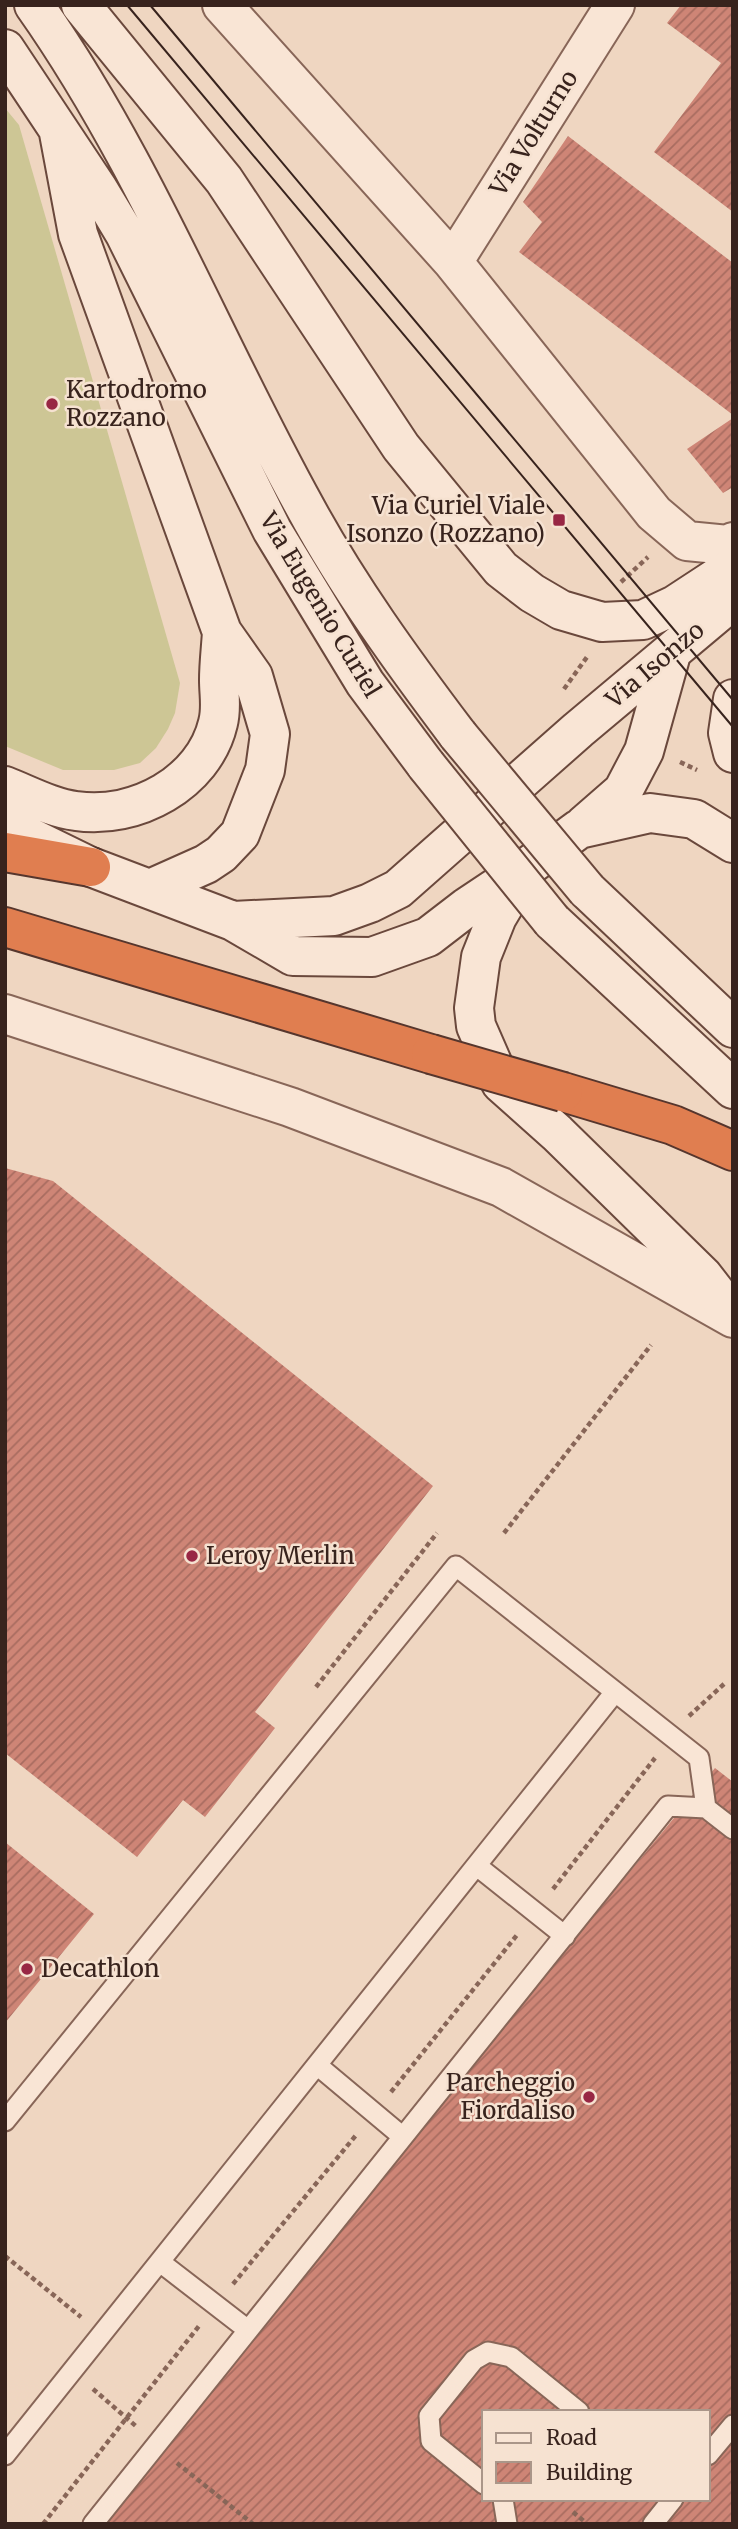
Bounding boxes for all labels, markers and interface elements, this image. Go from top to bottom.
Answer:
street label: Via Volturno [482,64,585,202]
place label: Kartodromo Rozzano [66,374,207,433]
marker: Kartodromo Rozzano [44,396,60,412]
place label: Via Curiel Viale Isonzo (Rozzano) [346,490,545,549]
street label: Via Eugenio Curiel [252,506,388,703]
marker: Via Curiel Viale Isonzo (Rozzano) [551,512,567,528]
street label: Via Isonzo [598,614,710,715]
place label: Leroy Merlin [206,1540,355,1571]
marker: Leroy Merlin [184,1548,200,1564]
place label: Decathlon [41,1953,160,1984]
marker: Decathlon [19,1961,35,1977]
place label: Parcheggio Fiordaliso [446,2067,575,2126]
marker: Parcheggio Fiordaliso [581,2089,597,2105]
legend [482,2410,710,2501]
text: Road [546,2424,597,2451]
text: Building [546,2459,633,2486]

